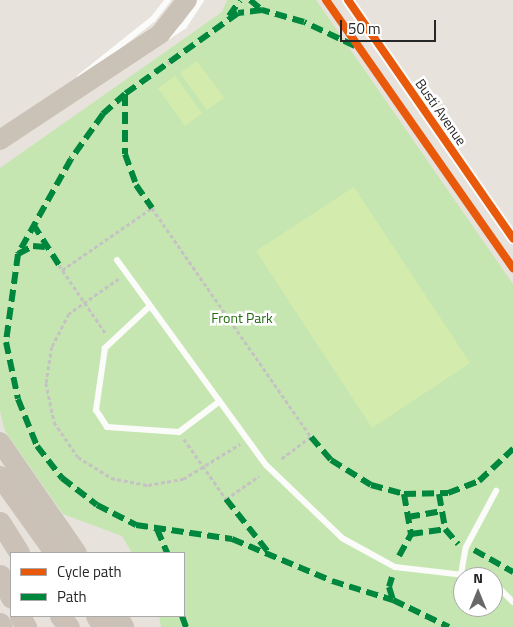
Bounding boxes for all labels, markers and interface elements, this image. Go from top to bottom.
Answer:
scale bar [343,10,439,42]
text: 50 m [348,17,381,40]
street label: Busti Avenue [412,75,470,149]
park label: Front Park [211,310,273,326]
legend [10,552,185,617]
text: Cycle path [57,560,122,583]
north arrow [453,567,503,617]
text: N [473,567,483,588]
text: Path [57,585,87,608]

